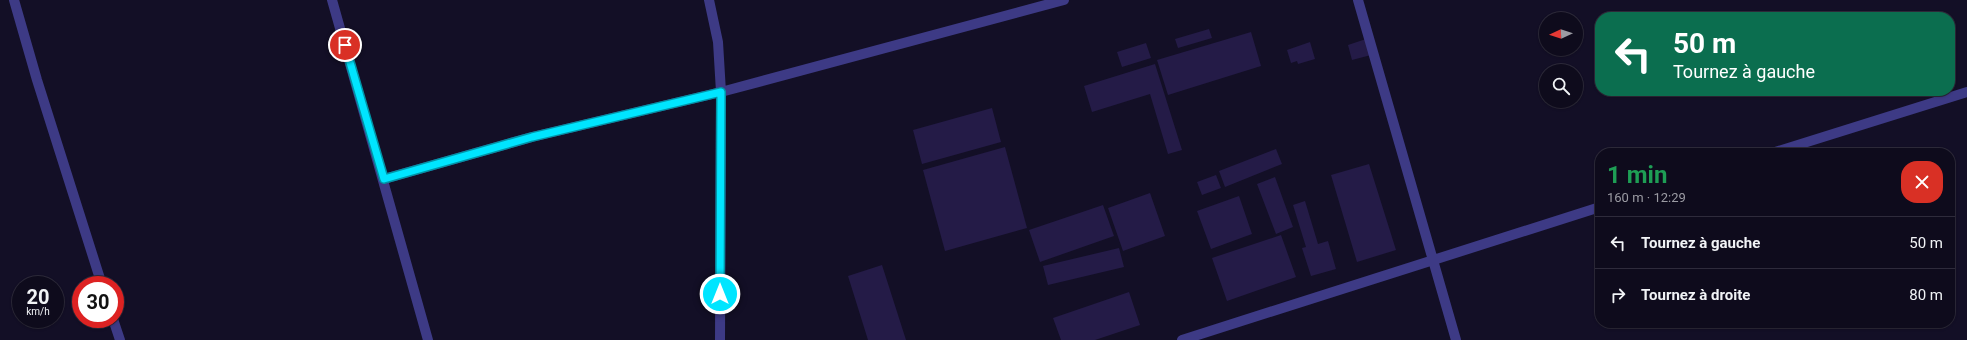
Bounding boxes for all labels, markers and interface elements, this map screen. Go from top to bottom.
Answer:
north arrow [1539,12,1583,56]
map controls [1539,12,1583,108]
text: 50 m [1673,27,1736,60]
pin [328,28,362,62]
icon: left [1607,28,1659,80]
icon: arrive [334,34,356,56]
text: Tournez à gauche [1673,61,1815,82]
button: search [1539,64,1583,108]
text: 1 min [1607,161,1667,189]
button: close [1901,161,1943,203]
text: 160 m · 12:29 [1607,190,1686,205]
icon: left [1607,232,1629,254]
text: Tournez à gauche [1641,234,1760,252]
text: 50 m [1909,234,1943,252]
position arrow [699,273,741,315]
speed limit sign: 30 [72,276,124,328]
icon: right [1607,284,1629,306]
text: 20 [27,285,49,309]
text: Tournez à droite [1641,286,1750,304]
text: 80 m [1909,286,1943,304]
text: km/h [26,306,50,317]

